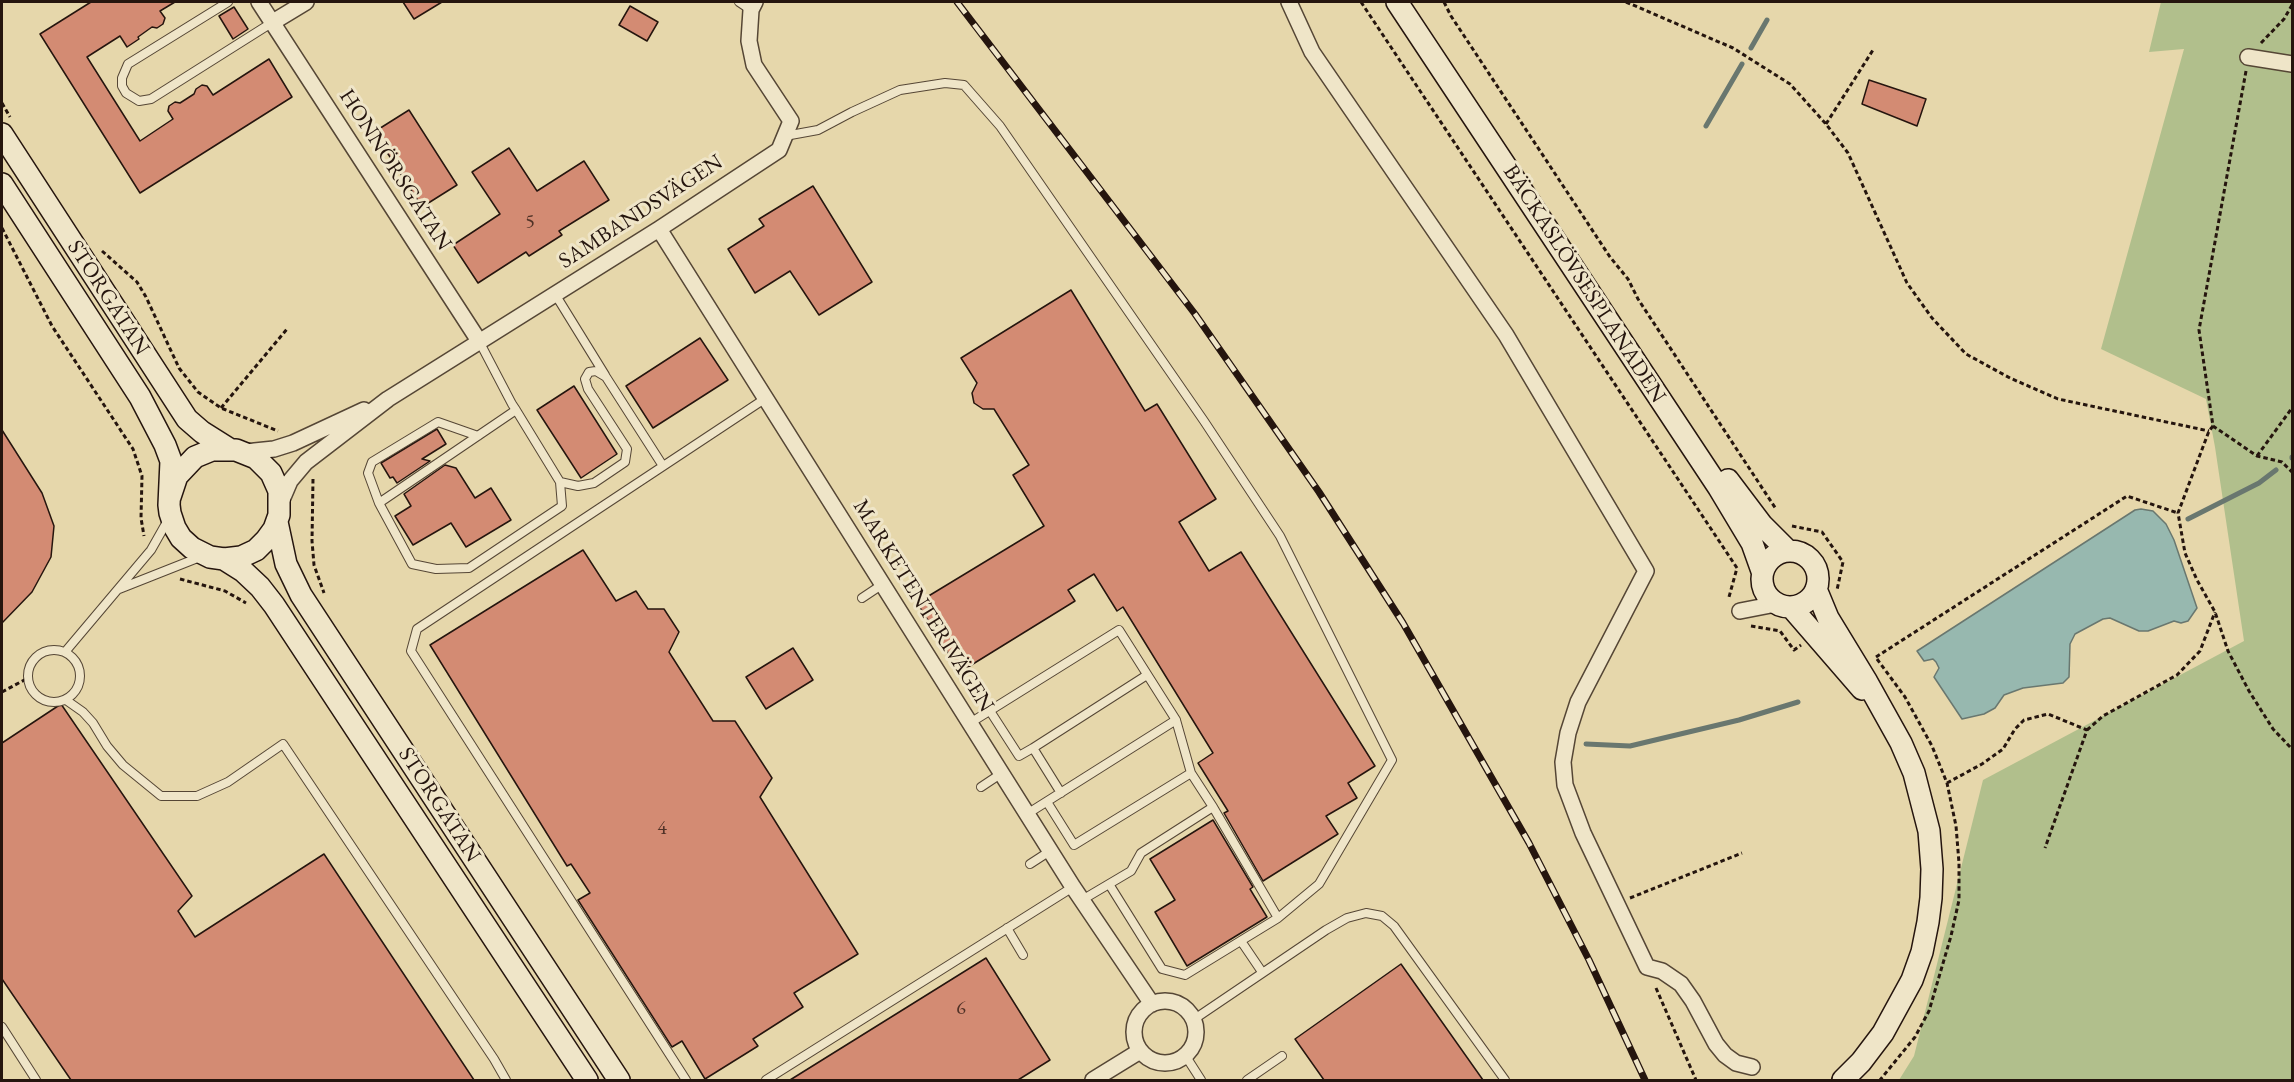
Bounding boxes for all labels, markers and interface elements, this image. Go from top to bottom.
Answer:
street label: HONNÖRSGATAN [333,84,457,256]
street label: SAMBANDSVÄGEN [554,149,728,275]
street label: BÄCKASLÖVSESPLANADEN [1497,160,1671,408]
house number: 5 [525,211,535,235]
street label: STORGATAN [61,236,155,360]
street label: MARKETENTERIVÄGEN [847,495,999,717]
street label: STORGATAN [392,743,486,867]
house number: 4 [657,817,667,841]
house number: 6 [956,997,966,1021]

